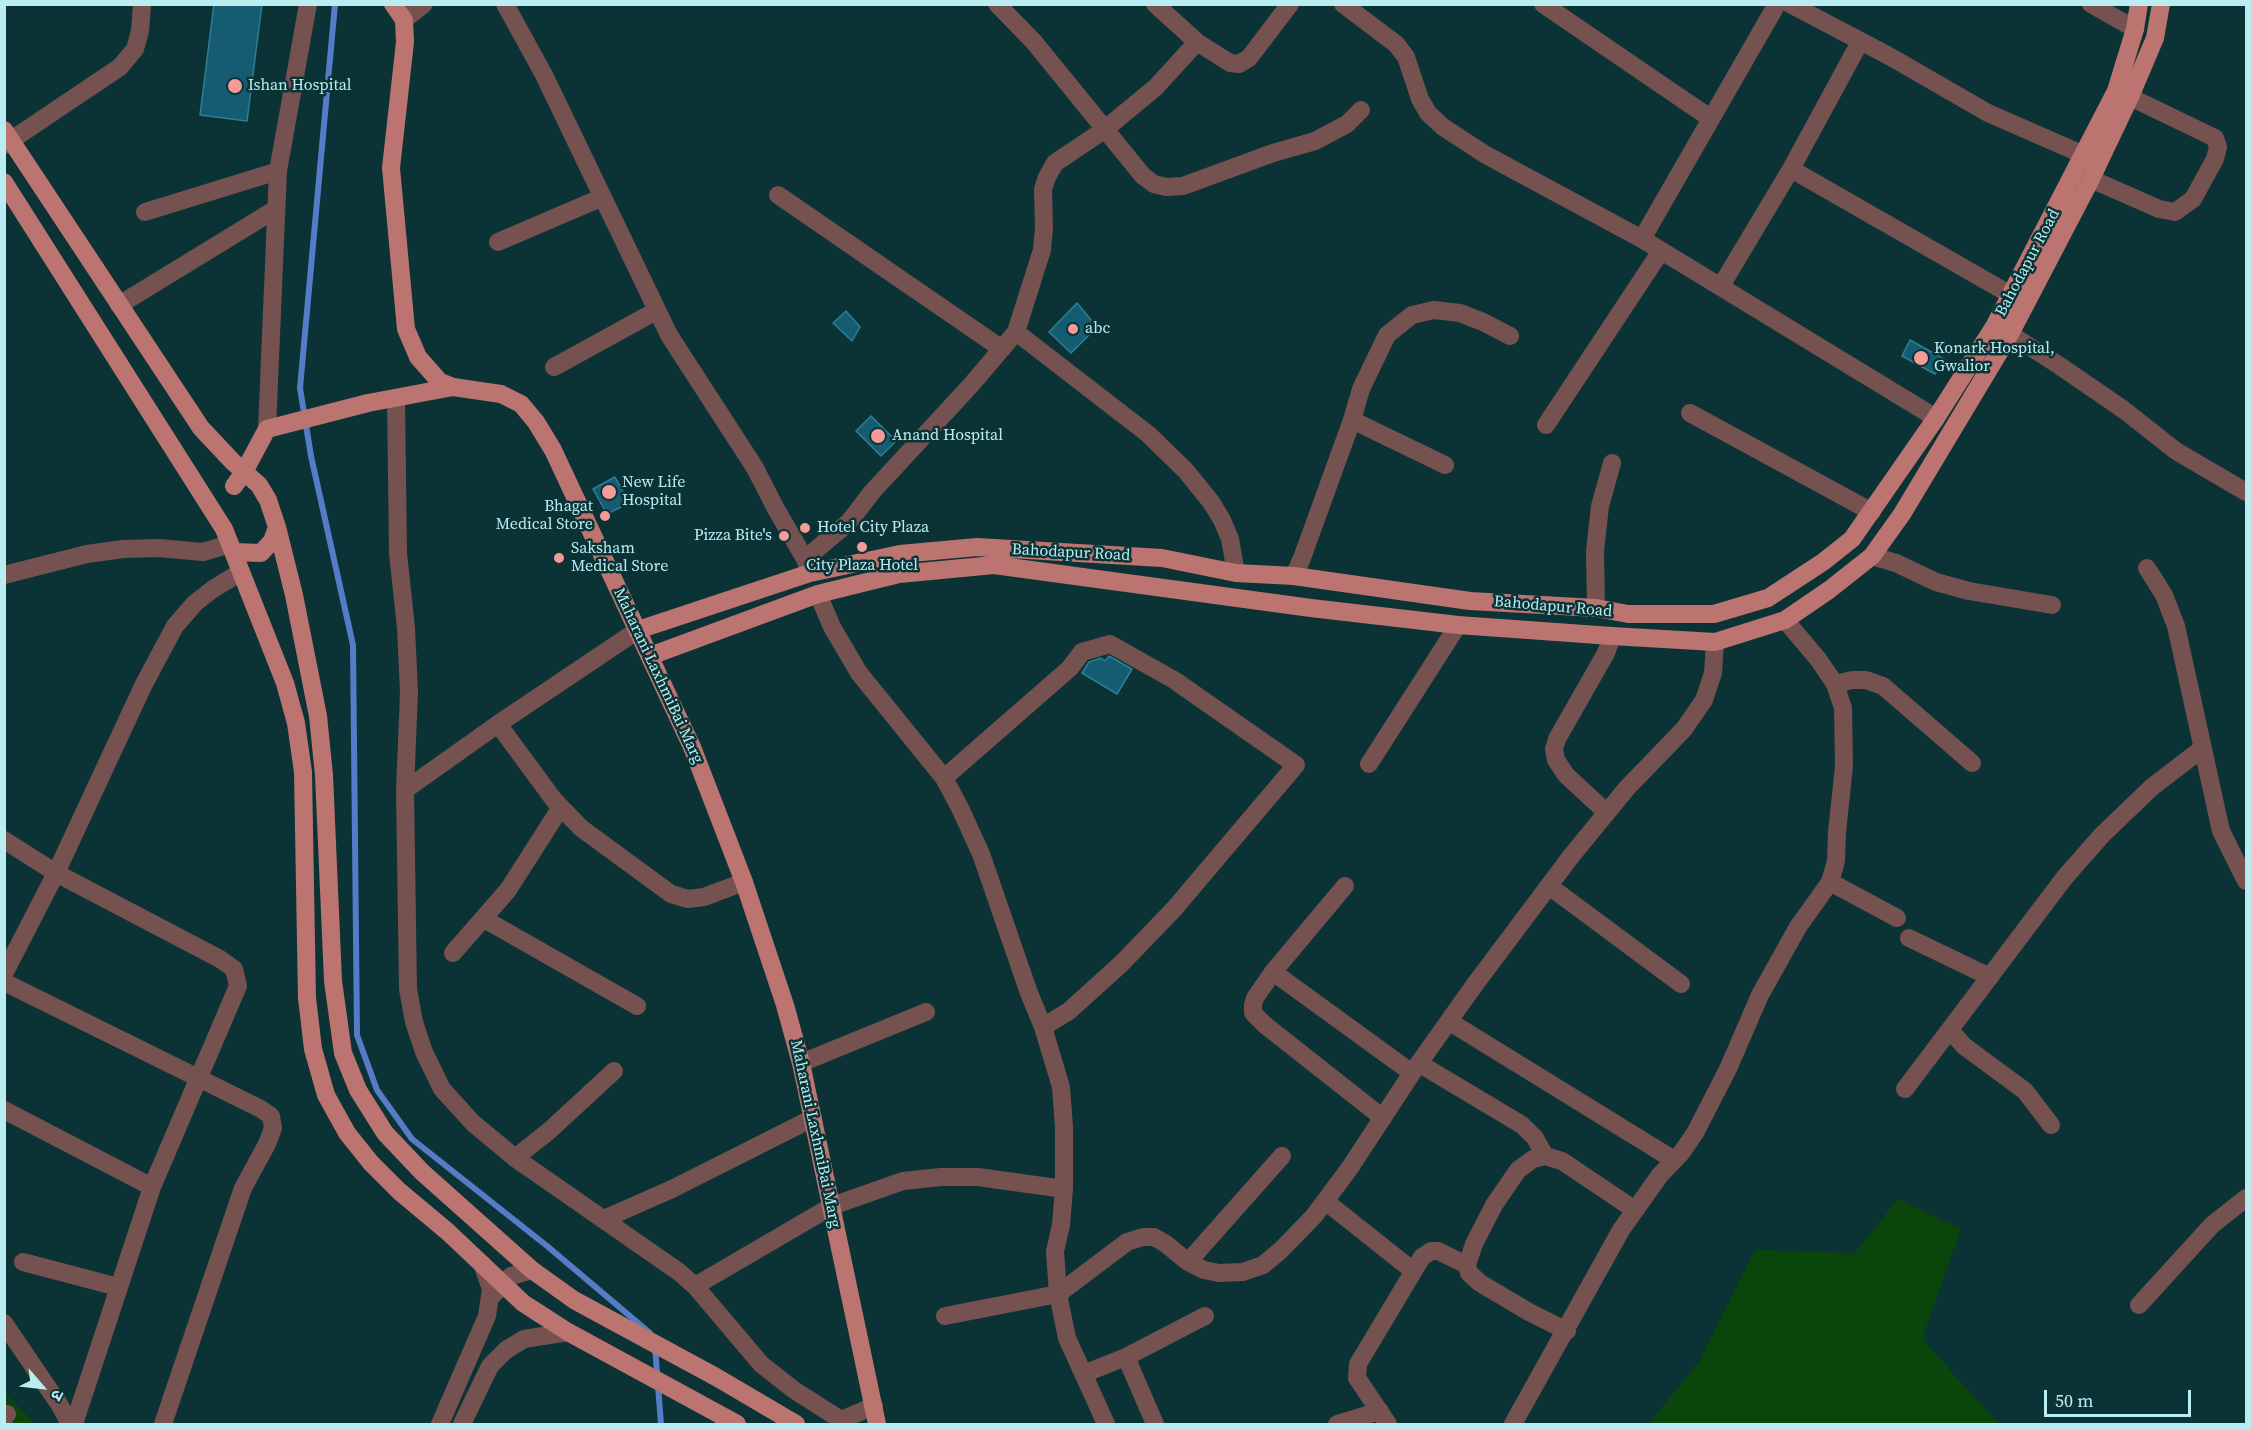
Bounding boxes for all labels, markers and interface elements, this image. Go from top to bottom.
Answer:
place label: Ishan Hospital [248,76,352,96]
marker: Ishan Hospital [226,77,244,95]
street label: Bahodapur Road [1992,206,2064,320]
place label: abc [1085,319,1110,339]
marker: abc [1066,322,1080,336]
place label: Konark Hospital, Gwalior [1934,339,2055,377]
marker: Konark Hospital, Gwalior [1912,349,1930,367]
place label: Anand Hospital [892,426,1003,446]
marker: Anand Hospital [869,427,887,445]
place label: New Life Hospital [622,473,685,511]
marker: New Life Hospital [600,483,618,501]
place label: Bhagat Medical Store [496,497,593,535]
marker: Bhagat Medical Store [598,509,612,523]
place label: Hotel City Plaza [817,518,929,538]
marker: Hotel City Plaza [798,521,812,535]
place label: Pizza Bite's [694,526,772,546]
marker: Pizza Bite's [777,529,791,543]
place label: Saksham Medical Store [571,539,668,577]
marker: City Plaza Hotel [855,540,869,554]
street label: Bahodapur Road [1011,540,1131,566]
marker: Saksham Medical Store [552,551,566,565]
place label: City Plaza Hotel [806,556,918,576]
street label: Maharani LaxhmiBai Marg [609,585,707,767]
street label: Bahodapur Road [1493,592,1613,622]
street label: Maharani LaxhmiBai Marg [786,1038,844,1230]
north arrow [12,1357,72,1417]
scale bar [2047,1378,2194,1416]
text: उ [46,1386,70,1405]
text: 50 m [2055,1388,2093,1413]

